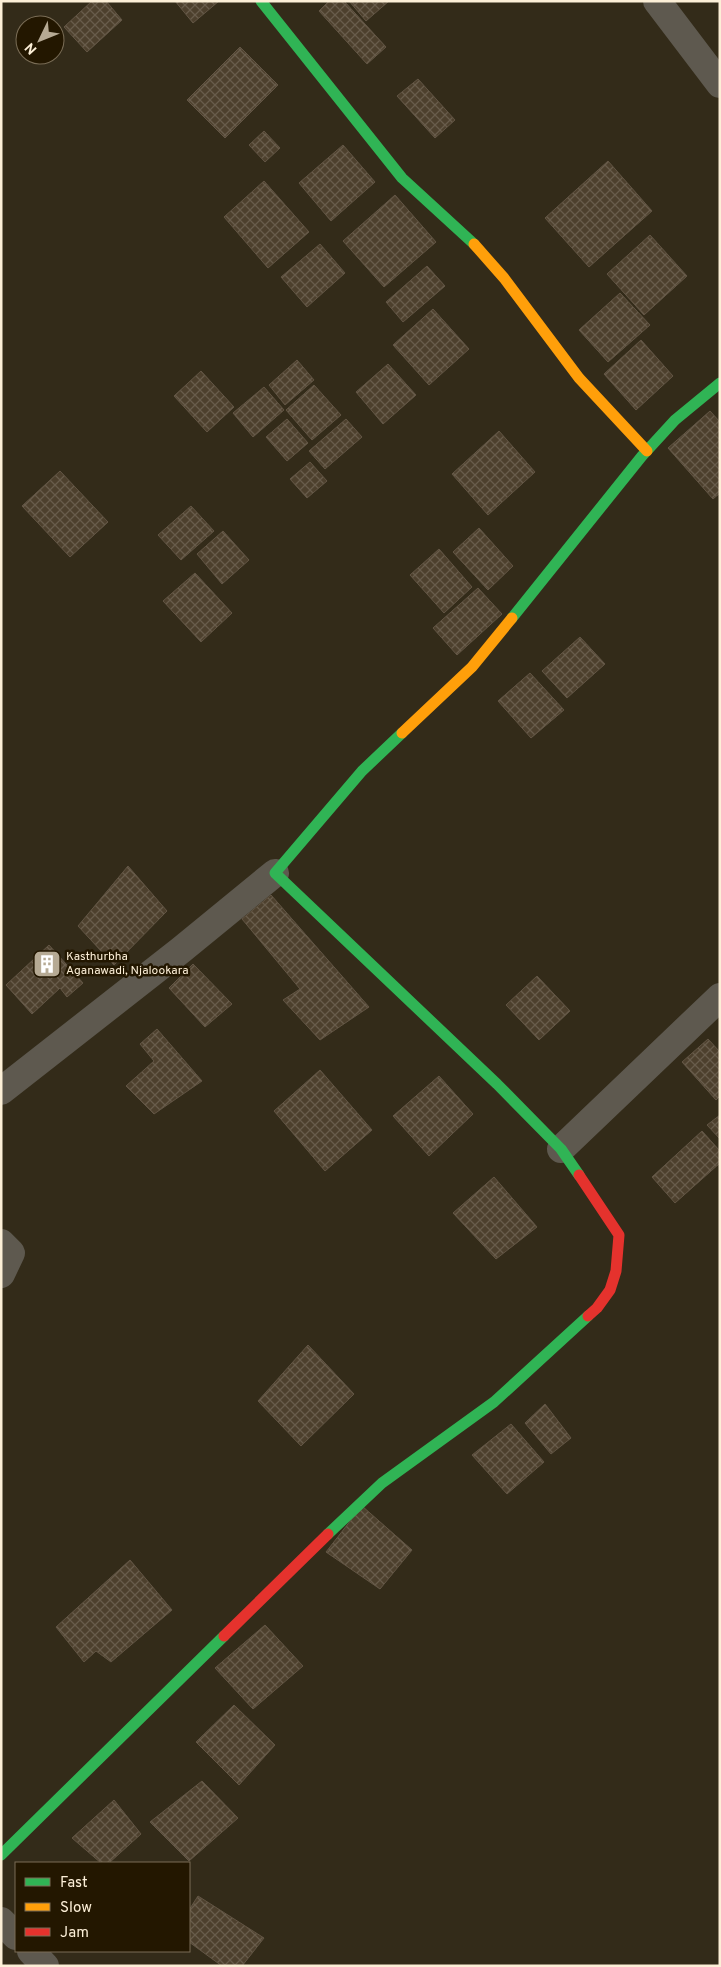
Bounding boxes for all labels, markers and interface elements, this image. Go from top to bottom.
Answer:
north arrow [15,15,65,65]
text: N [22,38,41,57]
building icon: Kasthurbha Aganawadi, Njalookara [32,949,62,979]
place label: Kasthurbha Aganawadi, Njalookara [66,949,188,979]
legend [15,1862,190,1952]
text: Fast [60,1874,88,1893]
text: Slow [60,1899,92,1918]
text: Jam [60,1924,89,1943]

